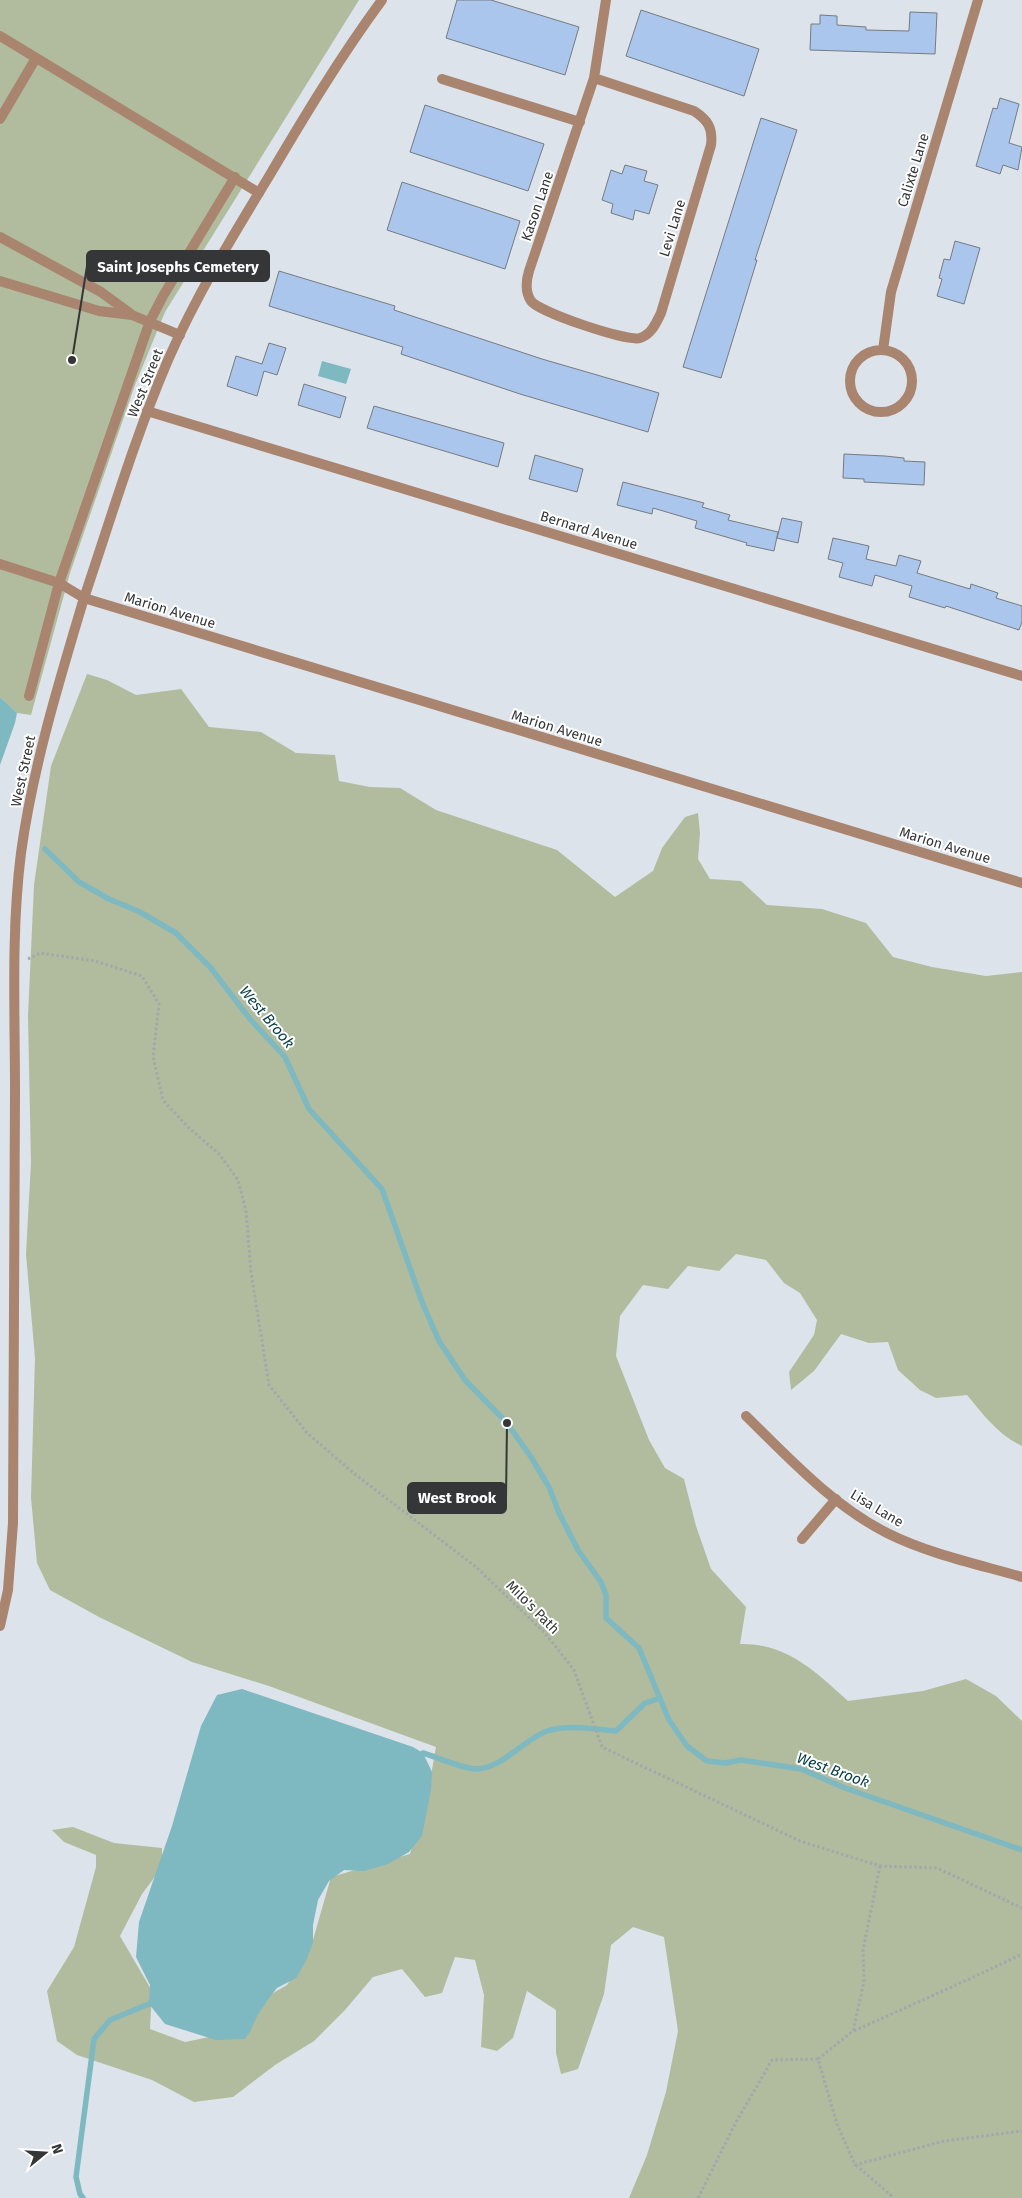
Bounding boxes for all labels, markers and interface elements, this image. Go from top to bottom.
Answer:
street label: Calixte Lane [894,131,933,209]
street label: Kason Lane [518,169,557,243]
street label: Levi Lane [656,197,689,259]
callout: Saint Josephs Cemetery [87,251,269,281]
text: Saint Josephs Cemetery [97,258,259,276]
street label: West Street [124,346,167,420]
street label: Bernard Avenue [538,508,640,553]
street label: Marion Avenue [122,589,217,632]
street label: Marion Avenue [509,707,604,750]
street label: West Street [8,733,40,808]
street label: Marion Avenue [897,824,992,867]
water label: West Brook [236,982,298,1052]
callout: West Brook [408,1483,506,1513]
street label: Lisa Lane [847,1486,906,1531]
text: West Brook [418,1489,497,1507]
street label: Milo's Path [502,1577,563,1638]
water label: West Brook [794,1749,872,1791]
north arrow [20,2128,70,2178]
text: N [47,2142,66,2156]

